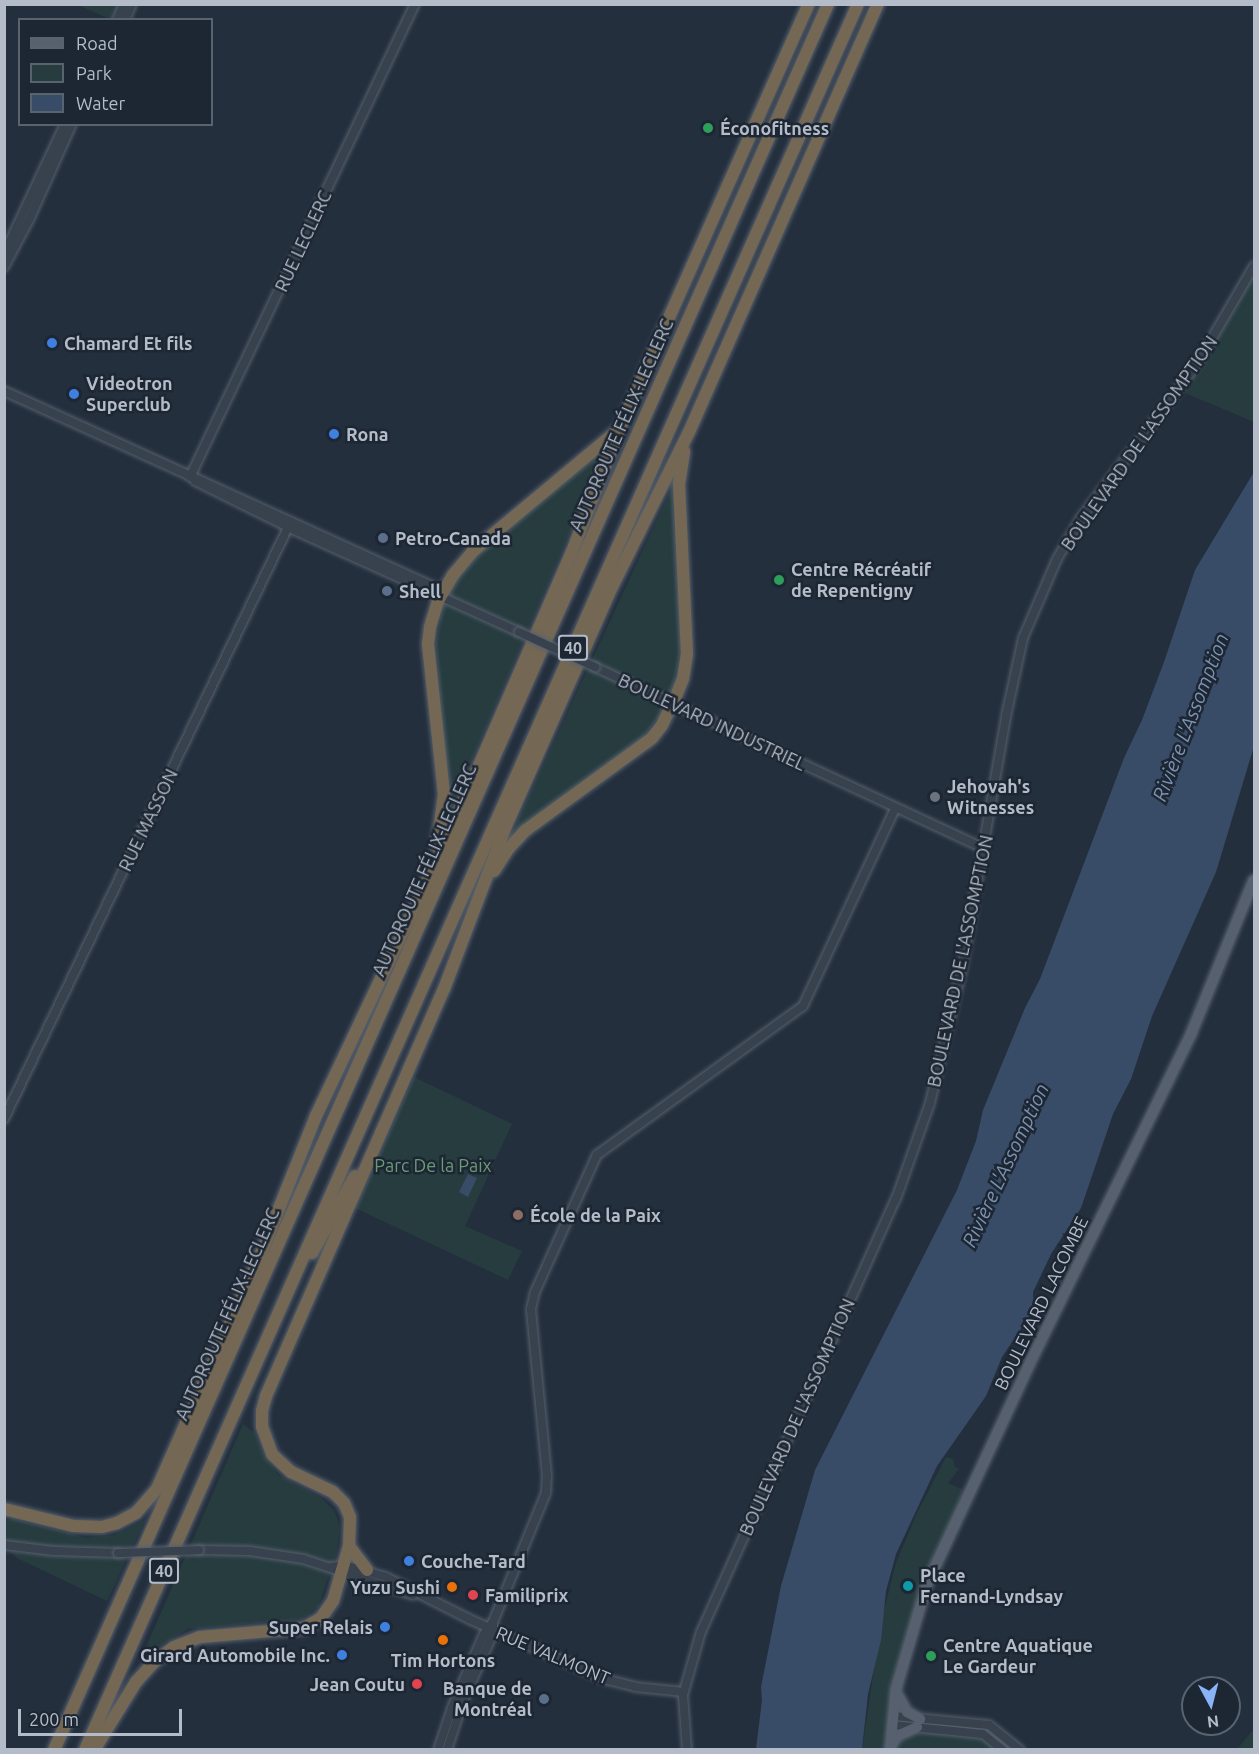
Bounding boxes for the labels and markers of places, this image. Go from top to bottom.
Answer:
place label: Éconofitness [720,117,829,139]
marker: Éconofitness [701,121,715,135]
place label: Chamard Et fils [64,332,192,354]
marker: Chamard Et fils [45,336,59,350]
place label: Videotron Superclub [86,373,173,416]
marker: Videotron Superclub [67,387,81,401]
place label: Rona [346,423,389,445]
marker: Rona [327,427,341,441]
place label: Petro-Canada [395,527,511,549]
marker: Petro-Canada [376,531,390,545]
place label: Centre Récréatif de Repentigny [791,559,931,602]
marker: Centre Récréatif de Repentigny [772,573,786,587]
place label: Shell [399,580,441,602]
marker: Shell [380,584,394,598]
place label: Jehovah's Witnesses [947,776,1034,818]
marker: Jehovah's Witnesses [928,790,942,804]
place label: École de la Paix [530,1204,661,1226]
marker: École de la Paix [511,1208,525,1222]
place label: Couche-Tard [421,1550,526,1572]
marker: Couche-Tard [402,1554,416,1568]
place label: Place Fernand-Lyndsay [920,1565,1063,1608]
place label: Yuzu Sushi [350,1576,440,1598]
marker: Place Fernand-Lyndsay [901,1579,915,1593]
marker: Yuzu Sushi [445,1580,459,1594]
place label: Familiprix [485,1584,568,1606]
marker: Familiprix [466,1588,480,1602]
place label: Super Relais [269,1616,373,1638]
marker: Super Relais [378,1620,392,1634]
marker: Tim Hortons [436,1633,450,1647]
place label: Centre Aquatique Le Gardeur [943,1635,1093,1678]
place label: Girard Automobile Inc. [140,1644,330,1666]
marker: Girard Automobile Inc. [335,1648,349,1662]
place label: Tim Hortons [391,1649,495,1671]
marker: Centre Aquatique Le Gardeur [924,1649,938,1663]
place label: Jean Coutu [310,1673,405,1695]
marker: Jean Coutu [410,1677,424,1691]
place label: Banque de Montréal [443,1678,532,1720]
marker: Banque de Montréal [537,1692,551,1706]

